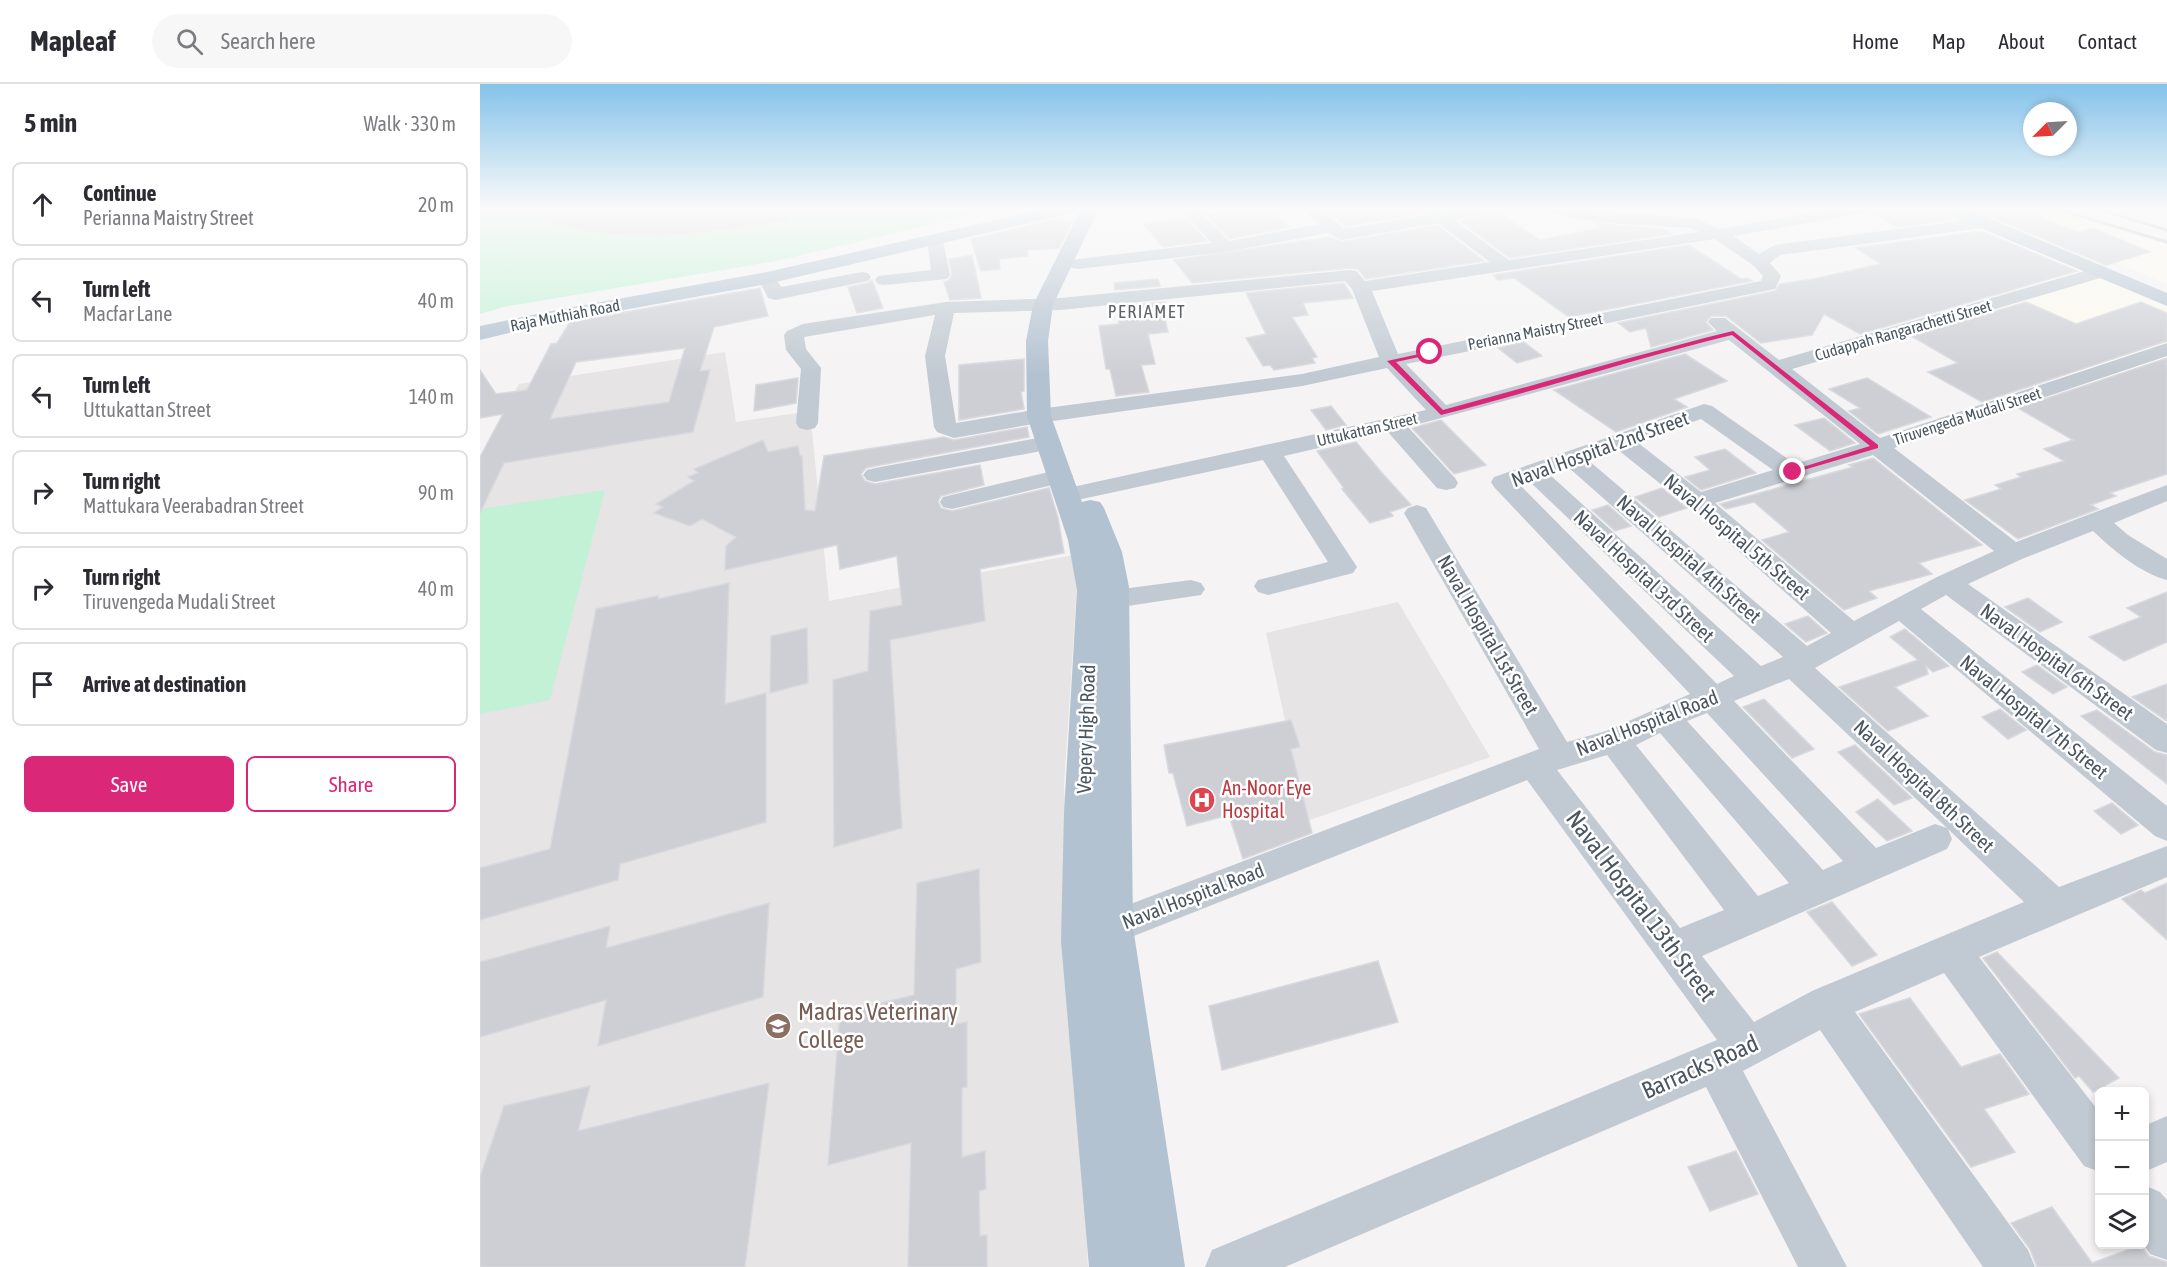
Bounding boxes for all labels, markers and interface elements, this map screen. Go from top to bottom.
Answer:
search box [152,14,572,68]
text: Mapleaf [30,25,116,57]
icon: search [173,25,206,58]
text: Search here [221,28,316,54]
text: Home [1852,29,1899,53]
text: Map [1932,29,1966,53]
text: About [1999,29,2045,53]
text: Contact [2078,29,2137,53]
north arrow [2023,102,2077,156]
text: 5 min [24,108,77,138]
text: Walk · 330 m [364,112,456,135]
text: Continue [83,180,157,206]
icon: ahead [26,188,59,221]
text: 20 m [418,193,454,216]
text: Perianna Maistry Street [83,206,254,229]
text: Turn left [83,276,150,302]
icon: left [26,284,59,317]
text: 40 m [418,289,454,312]
street label: Raja Muthiah Road [509,296,621,335]
street label: Cudappah Rangarachetti Street [1813,296,1994,365]
district label: PERIAMET [1108,301,1186,322]
text: Macfar Lane [83,302,172,325]
street label: Perianna Maistry Street [1466,309,1604,354]
route start [1416,338,1442,364]
text: Turn left [83,372,150,398]
icon: left [26,380,59,413]
street label: Tiruvengeda Mudali Street [1891,384,2044,449]
text: 140 m [409,385,454,408]
text: Uttukattan Street [83,398,211,421]
street label: Naval Hospital 2nd Street [1508,406,1692,491]
street label: Uttukattan Street [1315,409,1419,449]
route end [1779,458,1805,484]
text: Turn right [83,468,160,494]
street label: Naval Hospital 5th Street [1660,469,1815,604]
icon: right [26,476,59,509]
text: 90 m [418,481,454,504]
street label: Naval Hospital 4th Street [1613,490,1766,628]
text: Mattukara Veerabadran Street [83,494,304,517]
street label: Naval Hospital 3rd Street [1570,505,1719,647]
street label: Naval Hospital 1st Street [1433,551,1544,719]
text: Turn right [83,564,160,590]
icon: right [26,572,59,605]
text: 40 m [418,577,454,600]
text: Tiruvengeda Mudali Street [83,590,275,613]
street label: Naval Hospital 6th Street [1976,598,2138,725]
street label: Naval Hospital 7th Street [1956,650,2113,783]
street label: Vepery High Road [1072,664,1099,794]
icon: arrive [26,668,59,701]
text: Arrive at destination [83,671,246,697]
street label: Naval Hospital Road [1573,685,1721,760]
street label: Naval Hospital 8th Street [1849,715,1999,857]
button: Save [24,756,234,812]
button: Share [246,756,456,812]
place label: An-Noor Eye Hospital [1222,776,1311,822]
hospital icon: An-Noor Eye Hospital [1187,785,1217,815]
street label: Naval Hospital 13th Street [1561,805,1722,1006]
street label: Naval Hospital Road [1119,858,1267,933]
place label: Madras Veterinary College [798,998,958,1053]
school or university icon: Madras Veterinary College [763,1011,793,1041]
street label: Barracks Road [1637,1029,1762,1104]
map controls [2095,1087,2149,1249]
button: + [2095,1087,2149,1141]
button: − [2095,1141,2149,1195]
button: layers [2095,1195,2149,1249]

